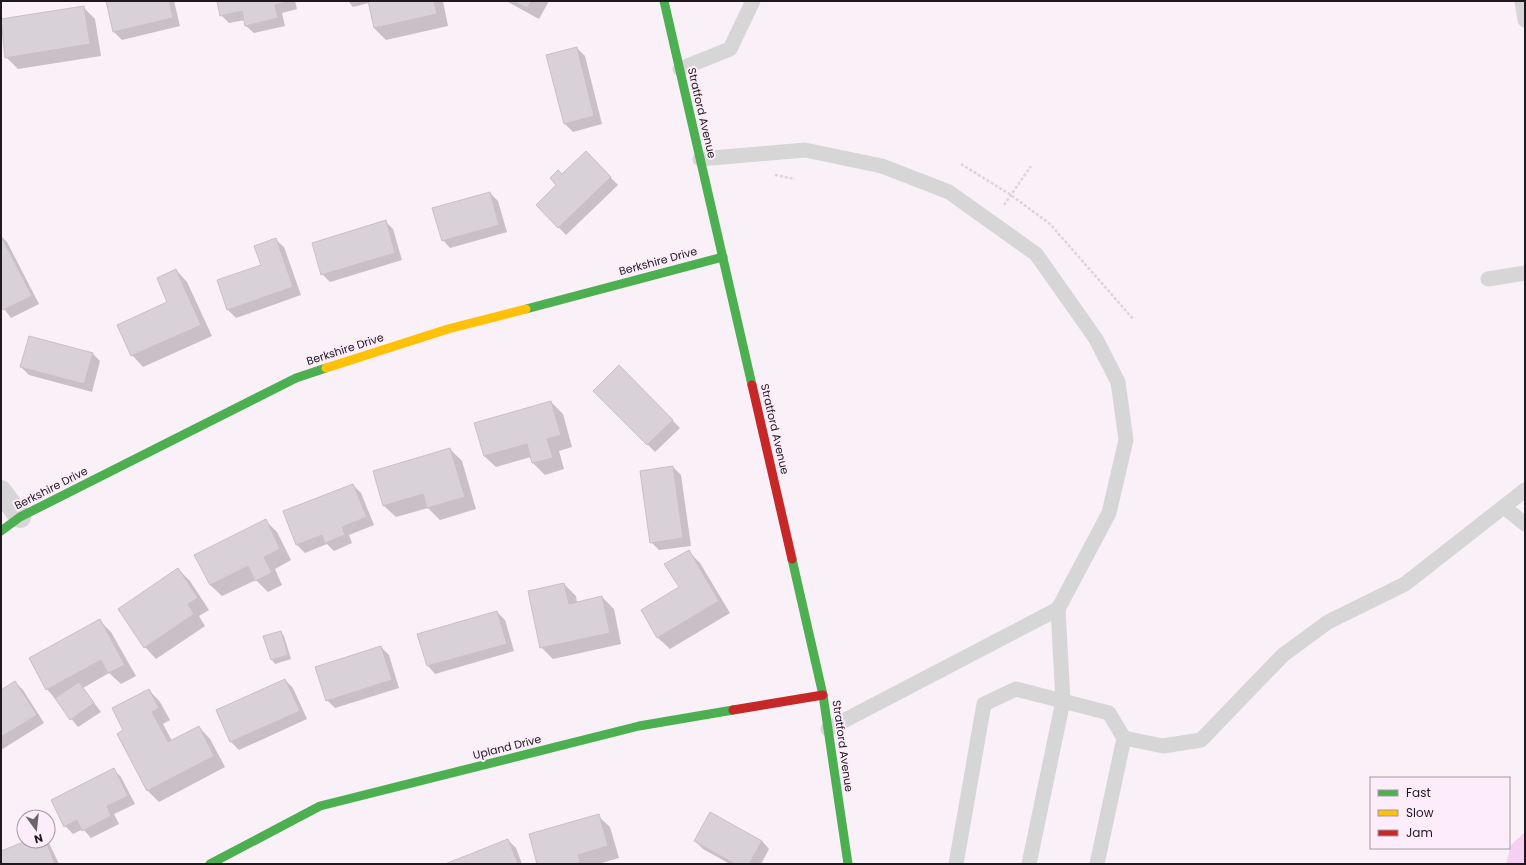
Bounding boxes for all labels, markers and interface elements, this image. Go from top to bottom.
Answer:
street label: Stratford Avenue [684,66,720,160]
street label: Berkshire Drive [617,243,699,279]
street label: Berkshire Drive [304,329,386,369]
street label: Stratford Avenue [757,382,793,476]
street label: Berkshire Drive [12,463,91,513]
street label: Stratford Avenue [829,699,857,793]
street label: Upland Drive [471,731,543,763]
legend [1370,777,1510,849]
text: Fast [1406,784,1431,801]
text: Slow [1406,804,1434,821]
north arrow [16,809,56,849]
text: Jam [1406,824,1433,841]
text: N [33,830,45,847]

